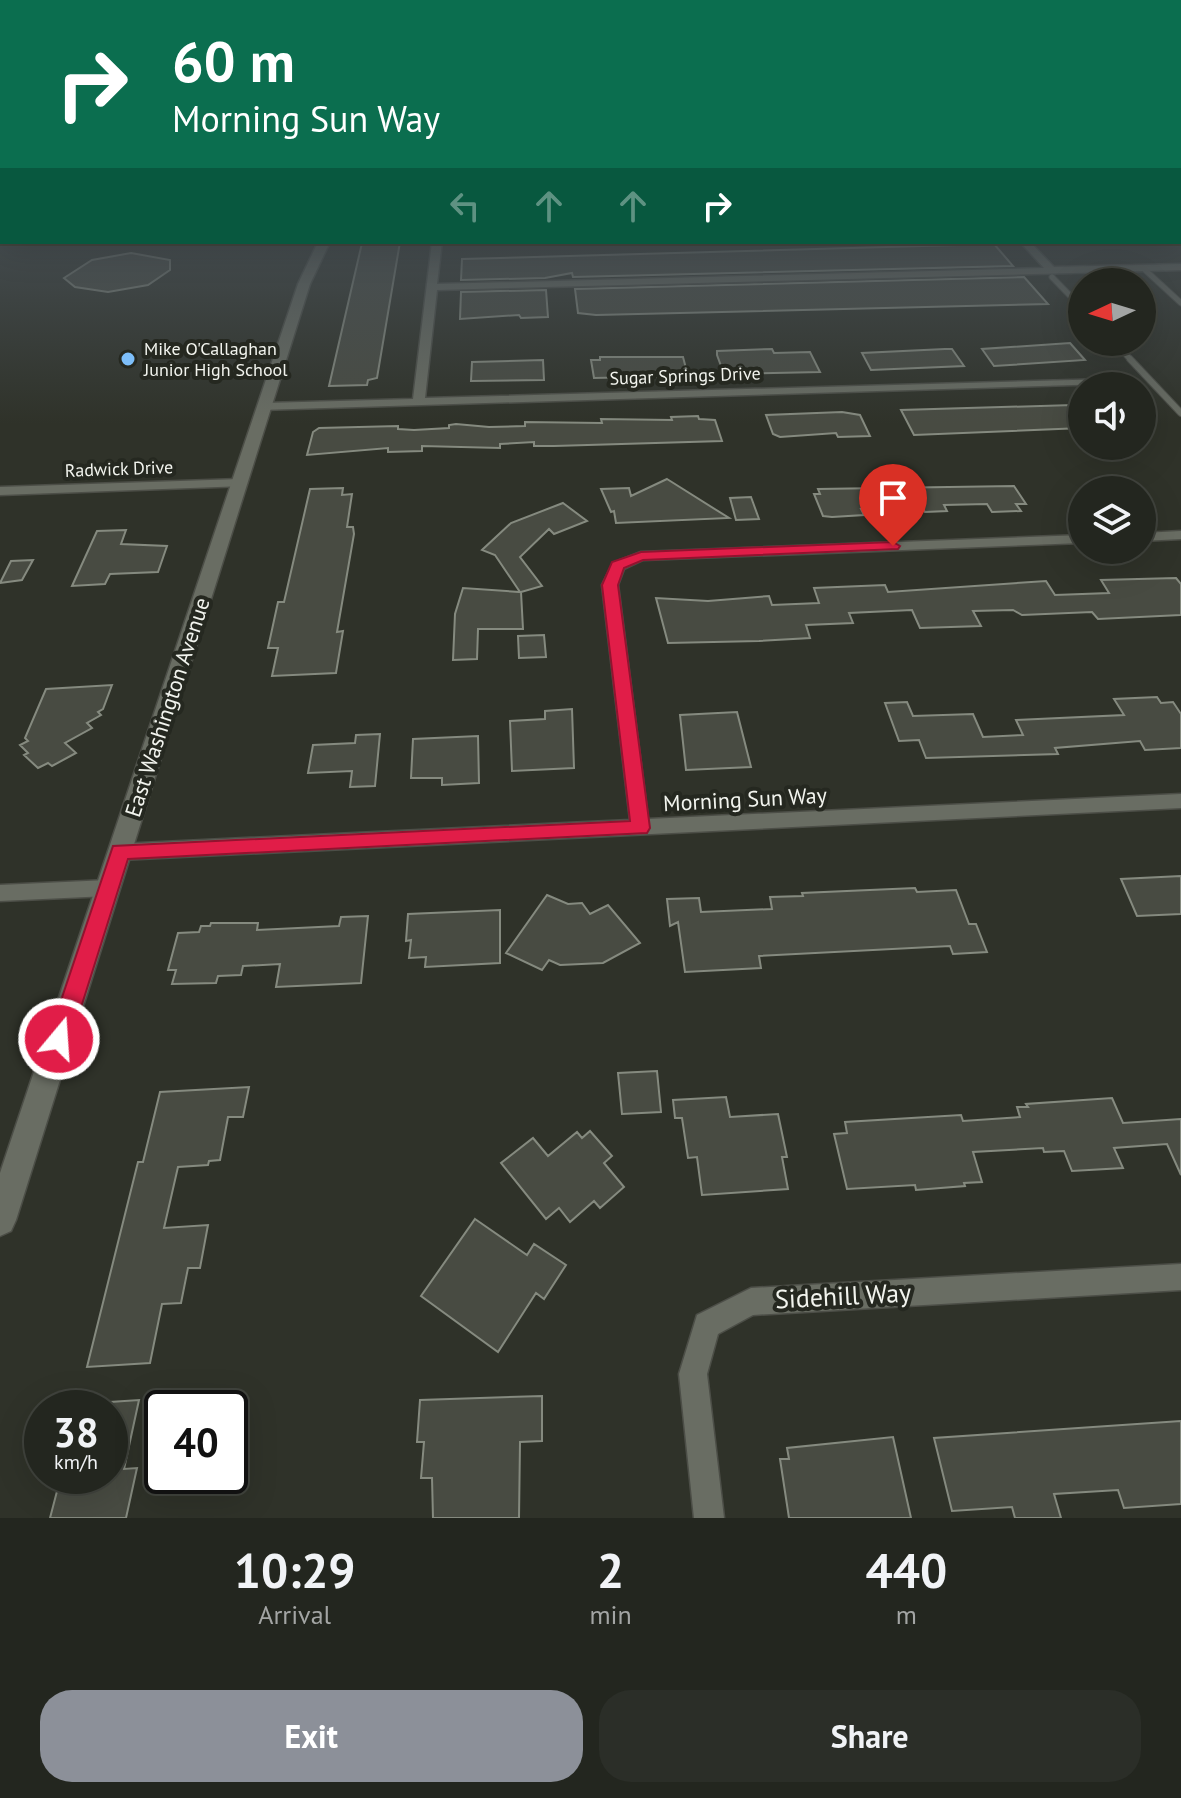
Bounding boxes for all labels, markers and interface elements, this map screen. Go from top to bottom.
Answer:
text: 60 m [172,25,295,97]
icon: right [40,32,144,136]
text: Morning Sun Way [172,95,440,142]
icon: left [443,184,487,228]
icon: ahead [527,184,571,228]
icon: ahead [611,184,655,228]
icon: right [695,184,739,228]
north arrow [1068,268,1156,356]
map controls [1068,268,1156,564]
place label: Mike O'Callaghan Junior High School [143,337,288,381]
marker: Mike O'Callaghan Junior High School [119,350,137,368]
street label: Sugar Springs Drive [609,361,761,390]
button: sound [1068,372,1156,460]
street label: Radwick Drive [64,455,174,482]
pin [859,464,927,546]
icon: arrive [871,476,915,520]
button: layers [1068,476,1156,564]
street label: East Washington Avenue [118,594,216,820]
street label: Morning Sun Way [662,781,828,817]
position arrow [17,997,101,1081]
street label: Sidehill Way [774,1275,912,1316]
speed limit sign: 40 [144,1390,248,1494]
text: 38 [53,1406,99,1458]
text: km/h [54,1449,98,1475]
text: 10:29 [234,1539,356,1601]
text: 2 [597,1539,624,1601]
text: 440 [866,1539,947,1601]
text: Arrival [258,1598,331,1631]
text: min [589,1598,632,1631]
text: m [896,1598,917,1631]
button: Exit [40,1690,583,1782]
button: Share [599,1690,1141,1782]

